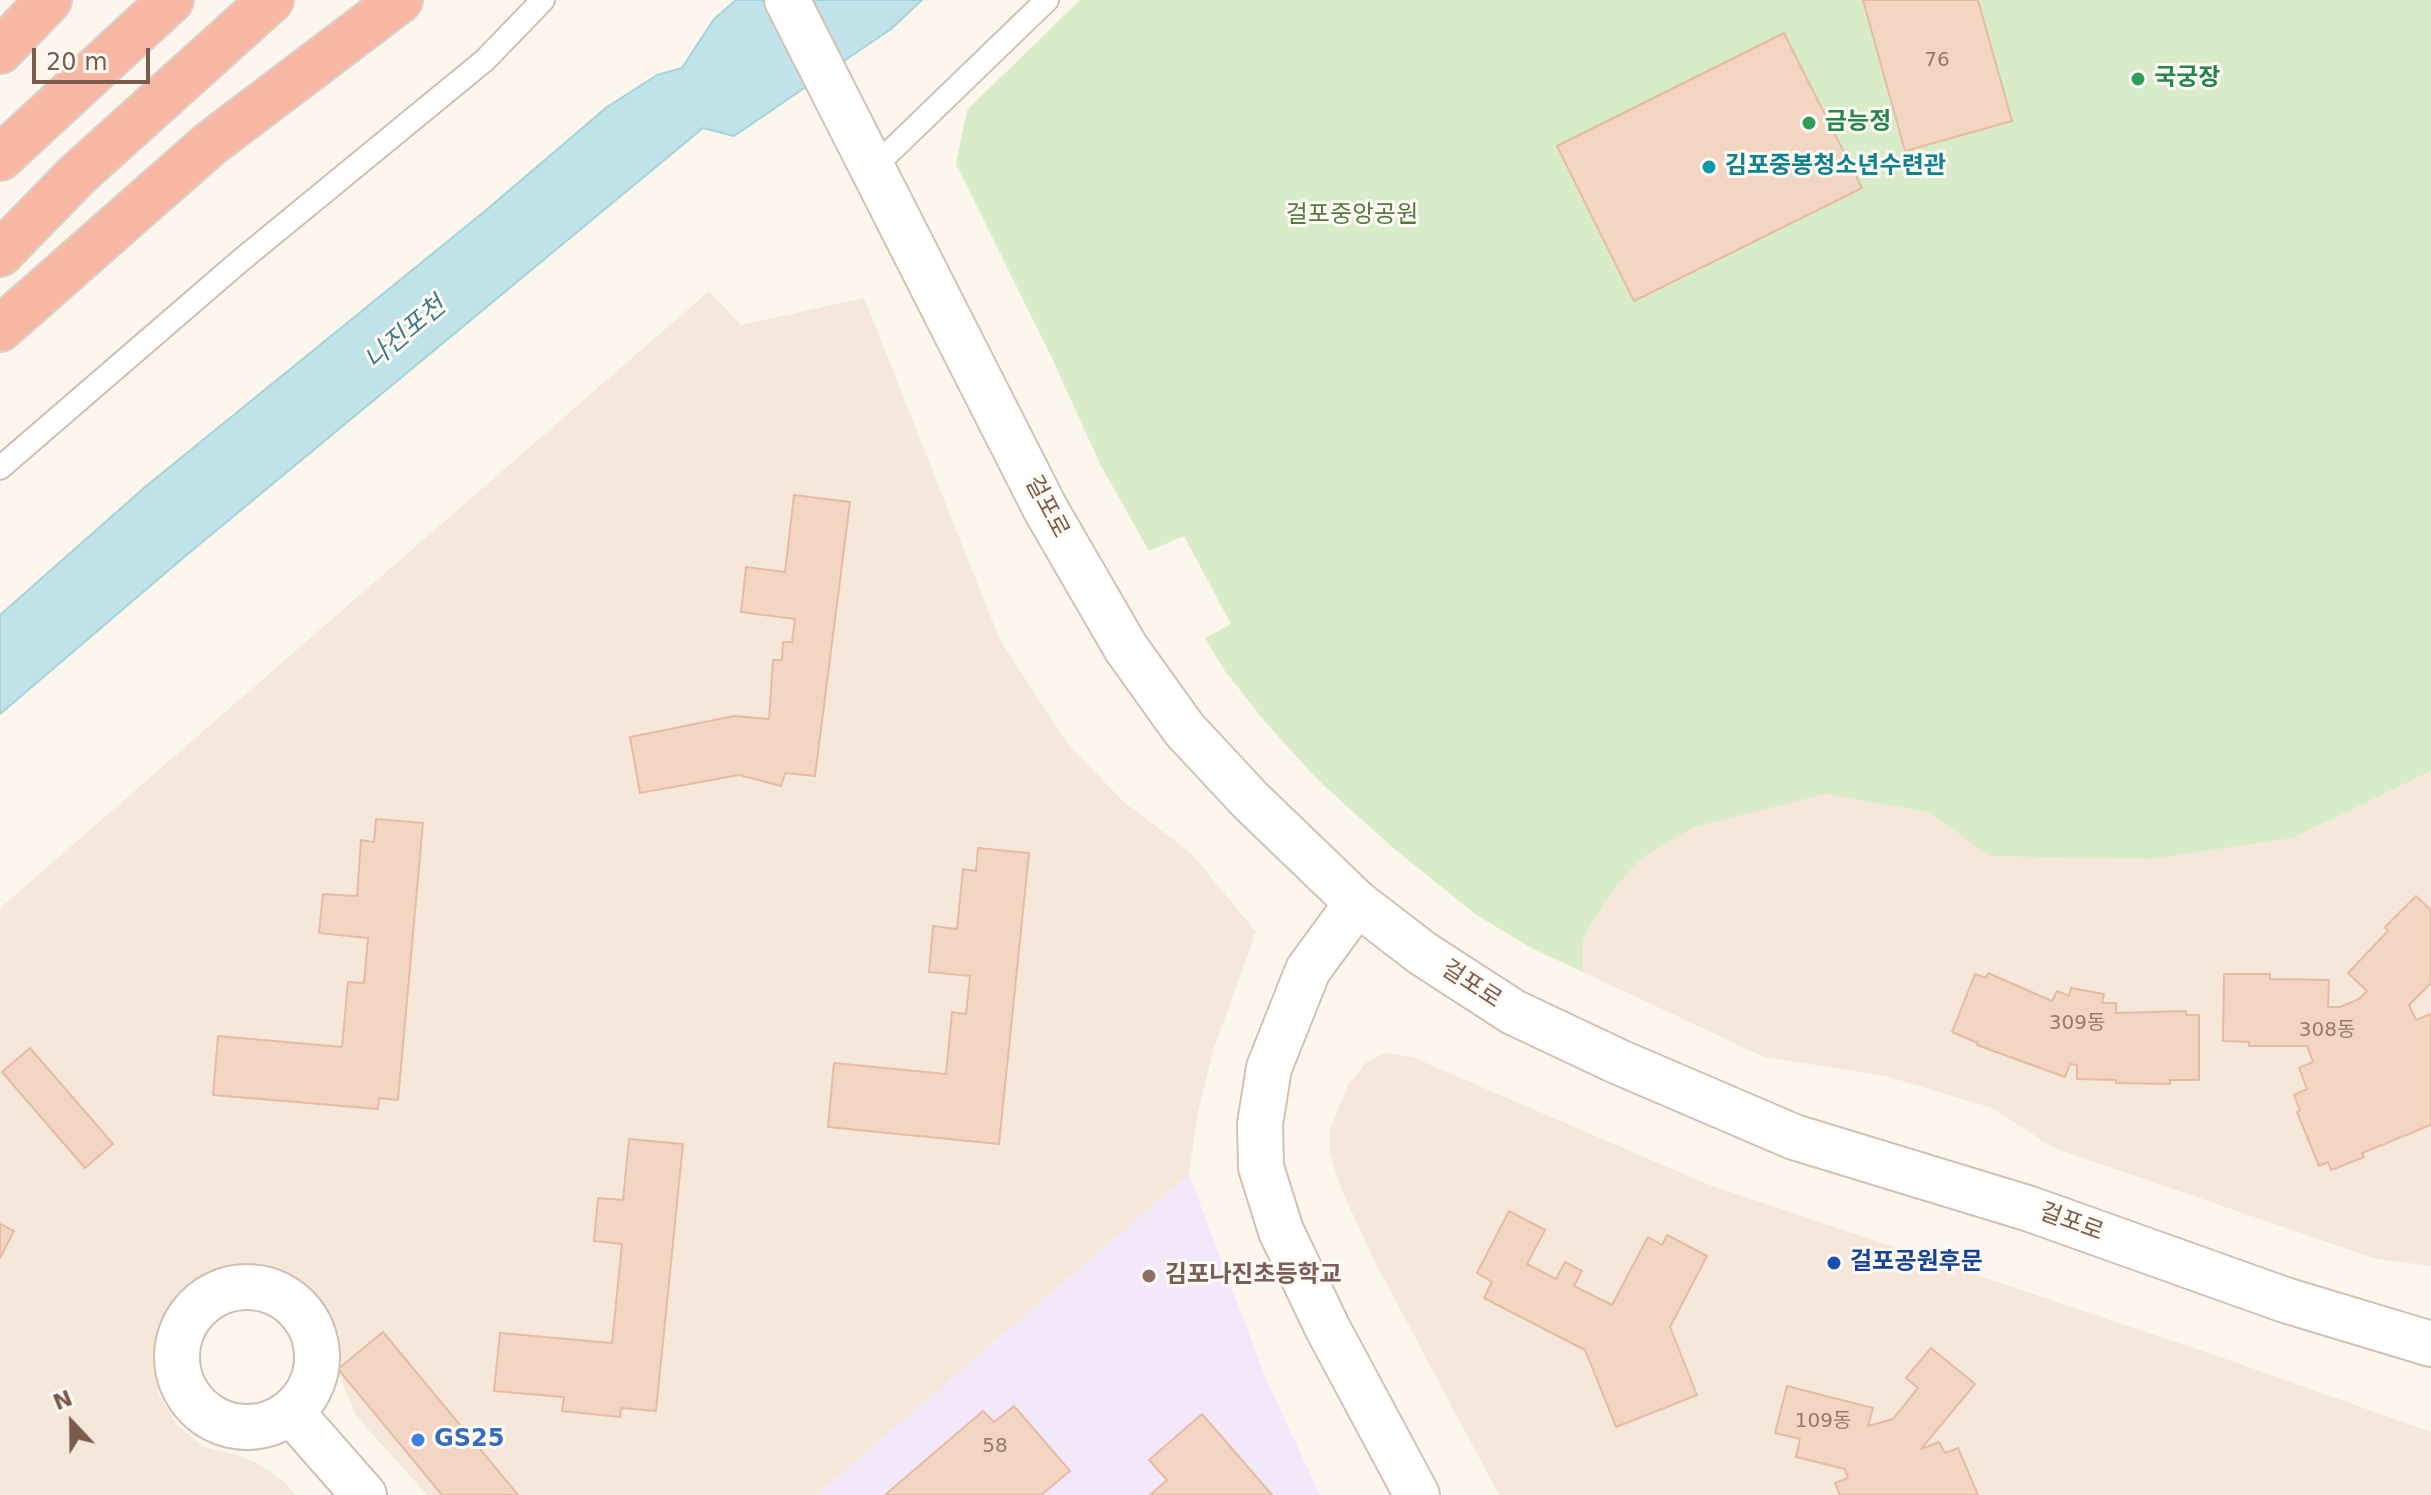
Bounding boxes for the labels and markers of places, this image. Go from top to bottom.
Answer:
place label: 국궁장 [2154,65,2220,93]
marker: 국궁장 [2129,70,2147,88]
place label: 금능정 [1825,109,1891,137]
marker: 금능정 [1800,114,1818,132]
place label: 김포중봉청소년수련관 [1725,153,1946,181]
marker: 김포중봉청소년수련관 [1700,158,1718,176]
place label: 걸포공원후문 [1850,1249,1982,1277]
marker: 걸포공원후문 [1825,1254,1843,1272]
place label: 김포나진초등학교 [1165,1262,1342,1290]
marker: 김포나진초등학교 [1140,1267,1158,1285]
place label: GS25 [434,1426,504,1454]
marker: GS25 [409,1431,427,1449]

